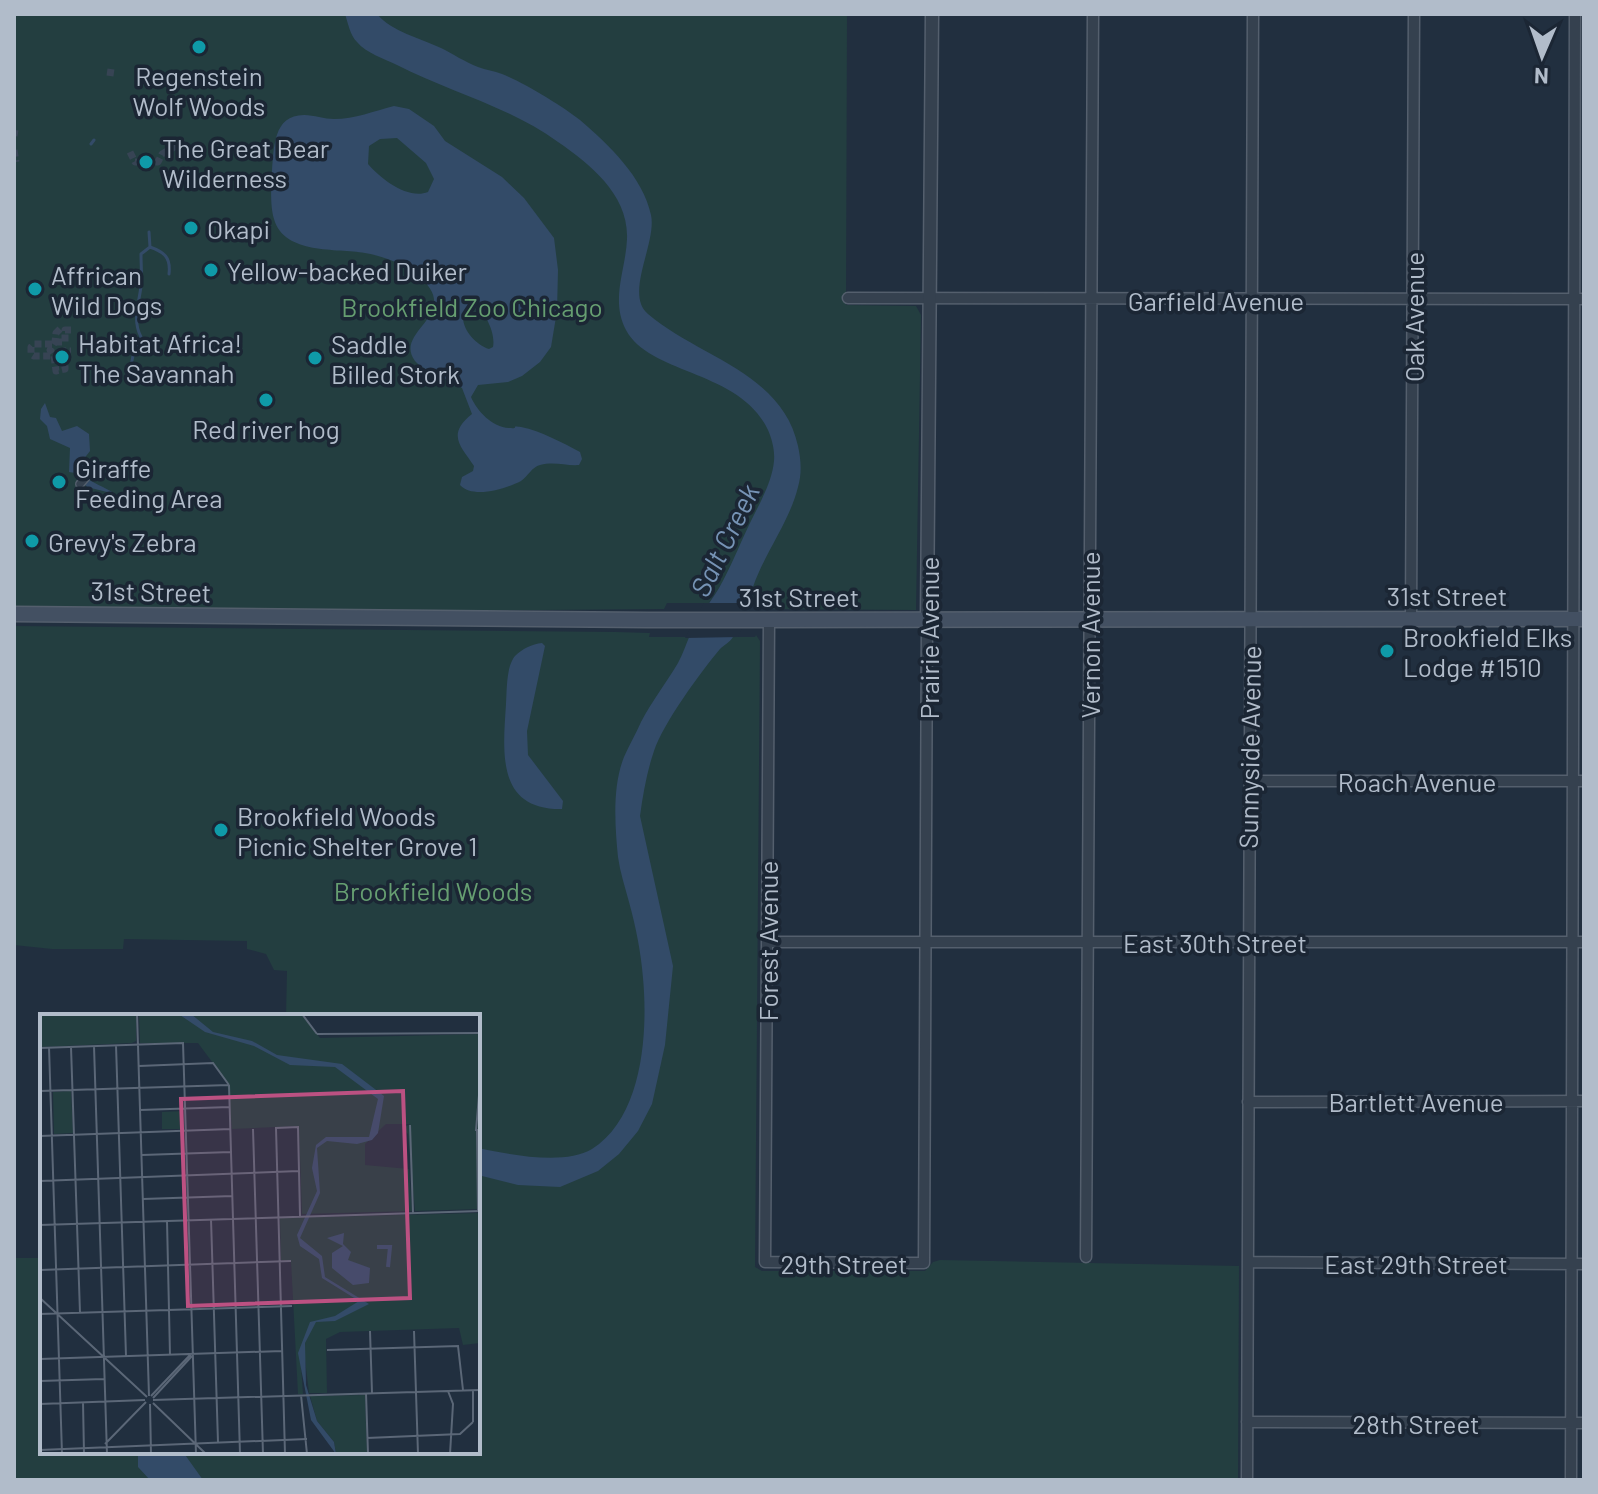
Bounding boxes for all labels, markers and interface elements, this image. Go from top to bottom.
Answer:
north arrow [1502,16,1582,96]
marker: Regenstein Wolf Woods [190,38,208,56]
place label: Regenstein Wolf Woods [133,60,265,121]
text: N [1533,64,1549,90]
place label: The Great Bear Wilderness [162,132,330,193]
marker: The Great Bear Wilderness [137,153,155,171]
place label: Okapi [207,213,270,244]
marker: Okapi [182,219,200,237]
street label: Oak Avenue [1398,252,1429,382]
place label: Yellow-backed Duiker [227,255,468,286]
place label: Affrican Wild Dogs [51,259,162,320]
marker: Yellow-backed Duiker [202,261,220,279]
marker: Affrican Wild Dogs [26,280,44,298]
street label: Garfield Avenue [1128,285,1304,316]
park label: Brookfield Zoo Chicago [341,291,603,322]
place label: Habitat Africa! The Savannah [78,327,242,388]
place label: Saddle Billed Stork [331,328,460,389]
marker: Habitat Africa! The Savannah [53,348,71,366]
marker: Saddle Billed Stork [306,349,324,367]
marker: Red river hog [257,391,275,409]
place label: Red river hog [192,413,340,444]
place label: Giraffe Feeding Area [75,452,223,513]
marker: Giraffe Feeding Area [50,473,68,491]
water label: Salt Creek [682,478,766,602]
place label: Grevy's Zebra [48,526,197,557]
marker: Grevy's Zebra [23,532,41,550]
street label: Vernon Avenue [1074,551,1105,719]
street label: Prairie Avenue [913,557,944,719]
street label: 31st Street [91,574,211,608]
street label: 31st Street [1387,580,1507,611]
street label: 31st Street [739,581,859,612]
place label: Brookfield Elks Lodge #1510 [1403,621,1572,682]
marker: Brookfield Elks Lodge #1510 [1378,642,1396,660]
street label: Sunnyside Avenue [1232,645,1266,849]
street label: Roach Avenue [1338,766,1496,797]
place label: Brookfield Woods Picnic Shelter Grove 1 [237,800,477,861]
marker: Brookfield Woods Picnic Shelter Grove 1 [212,821,230,839]
street label: Forest Avenue [752,861,783,1021]
park label: Brookfield Woods [334,875,532,906]
street label: East 30th Street [1123,927,1307,958]
inset map [40,1014,480,1454]
street label: Bartlett Avenue [1328,1086,1504,1117]
street label: 29th Street [780,1248,908,1279]
street label: East 29th Street [1324,1248,1508,1279]
street label: 28th Street [1352,1408,1480,1439]

